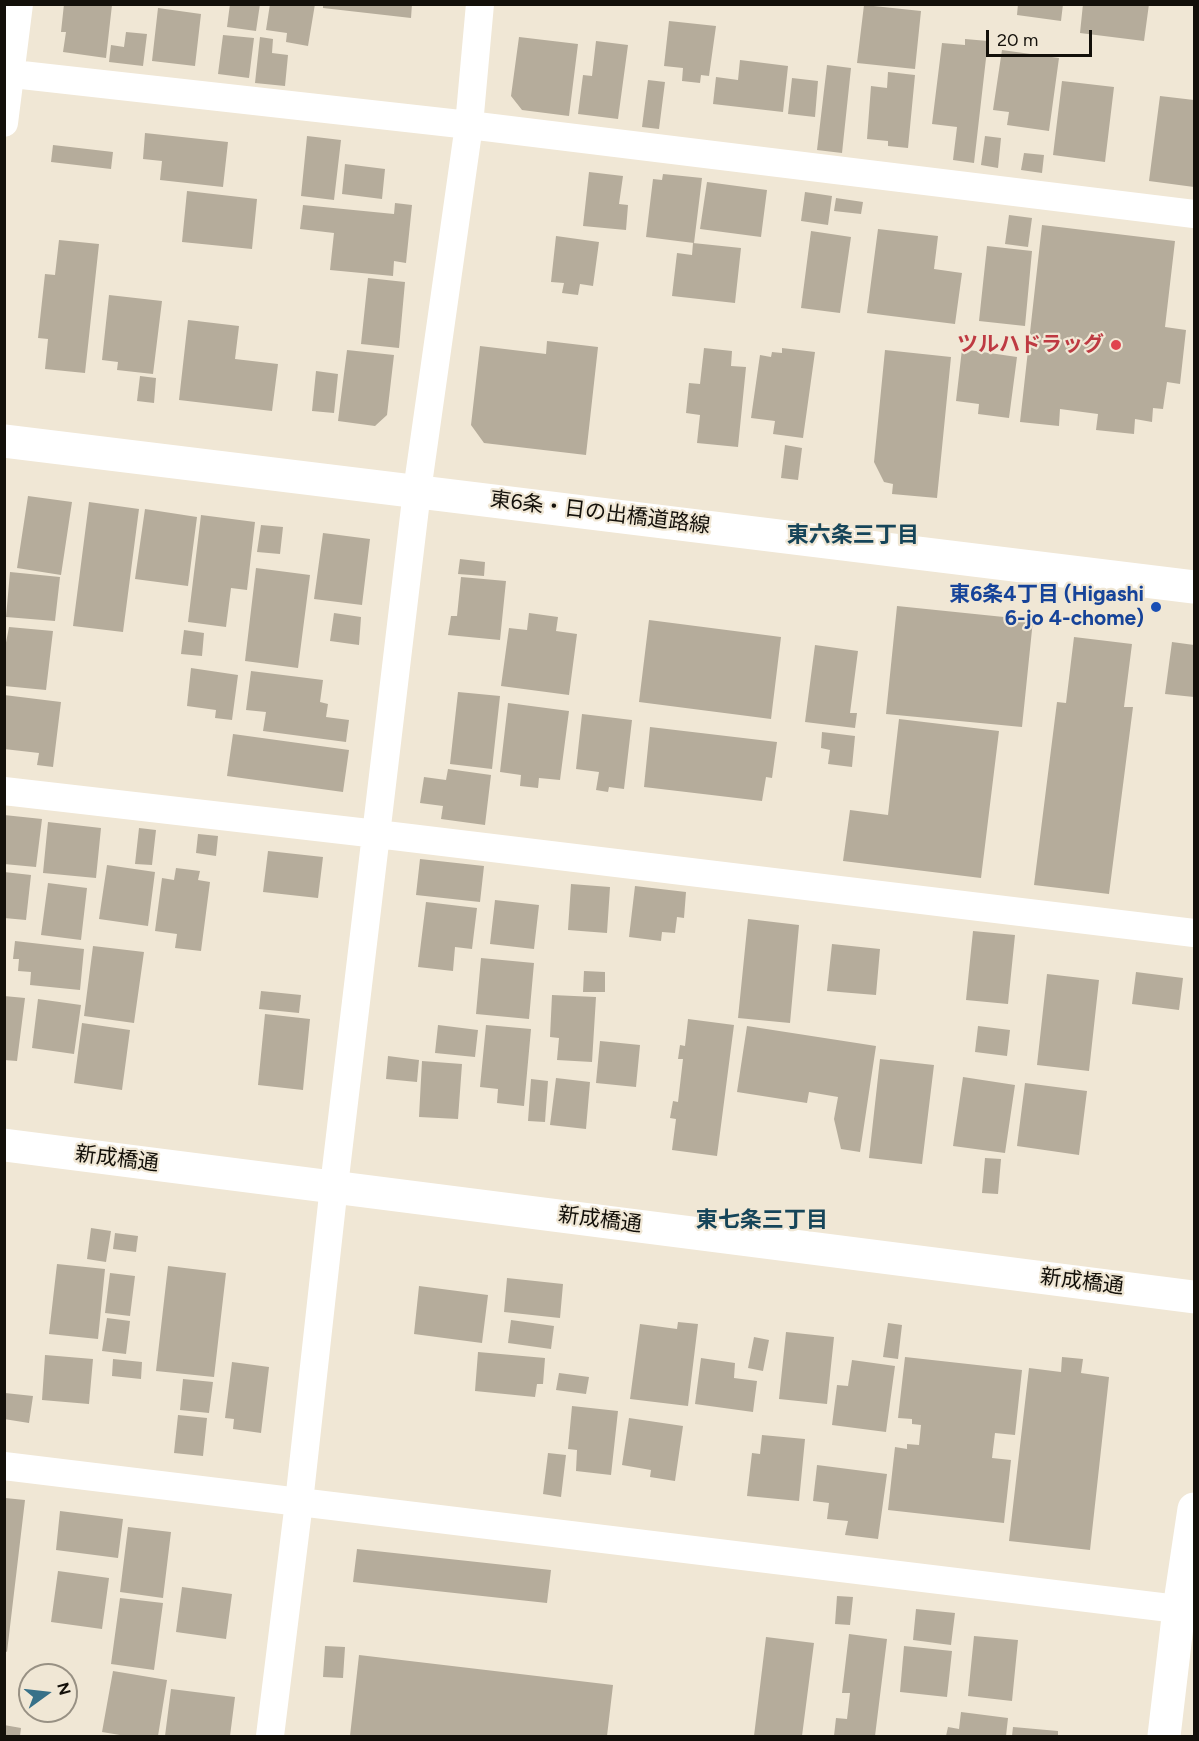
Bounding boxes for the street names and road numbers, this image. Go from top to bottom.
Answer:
street label: 東6条・日の出橋道路線 [488,487,712,539]
street label: 新成橋通 [74,1141,160,1177]
street label: 新成橋通 [557,1202,643,1238]
street label: 新成橋通 [1039,1264,1125,1300]

